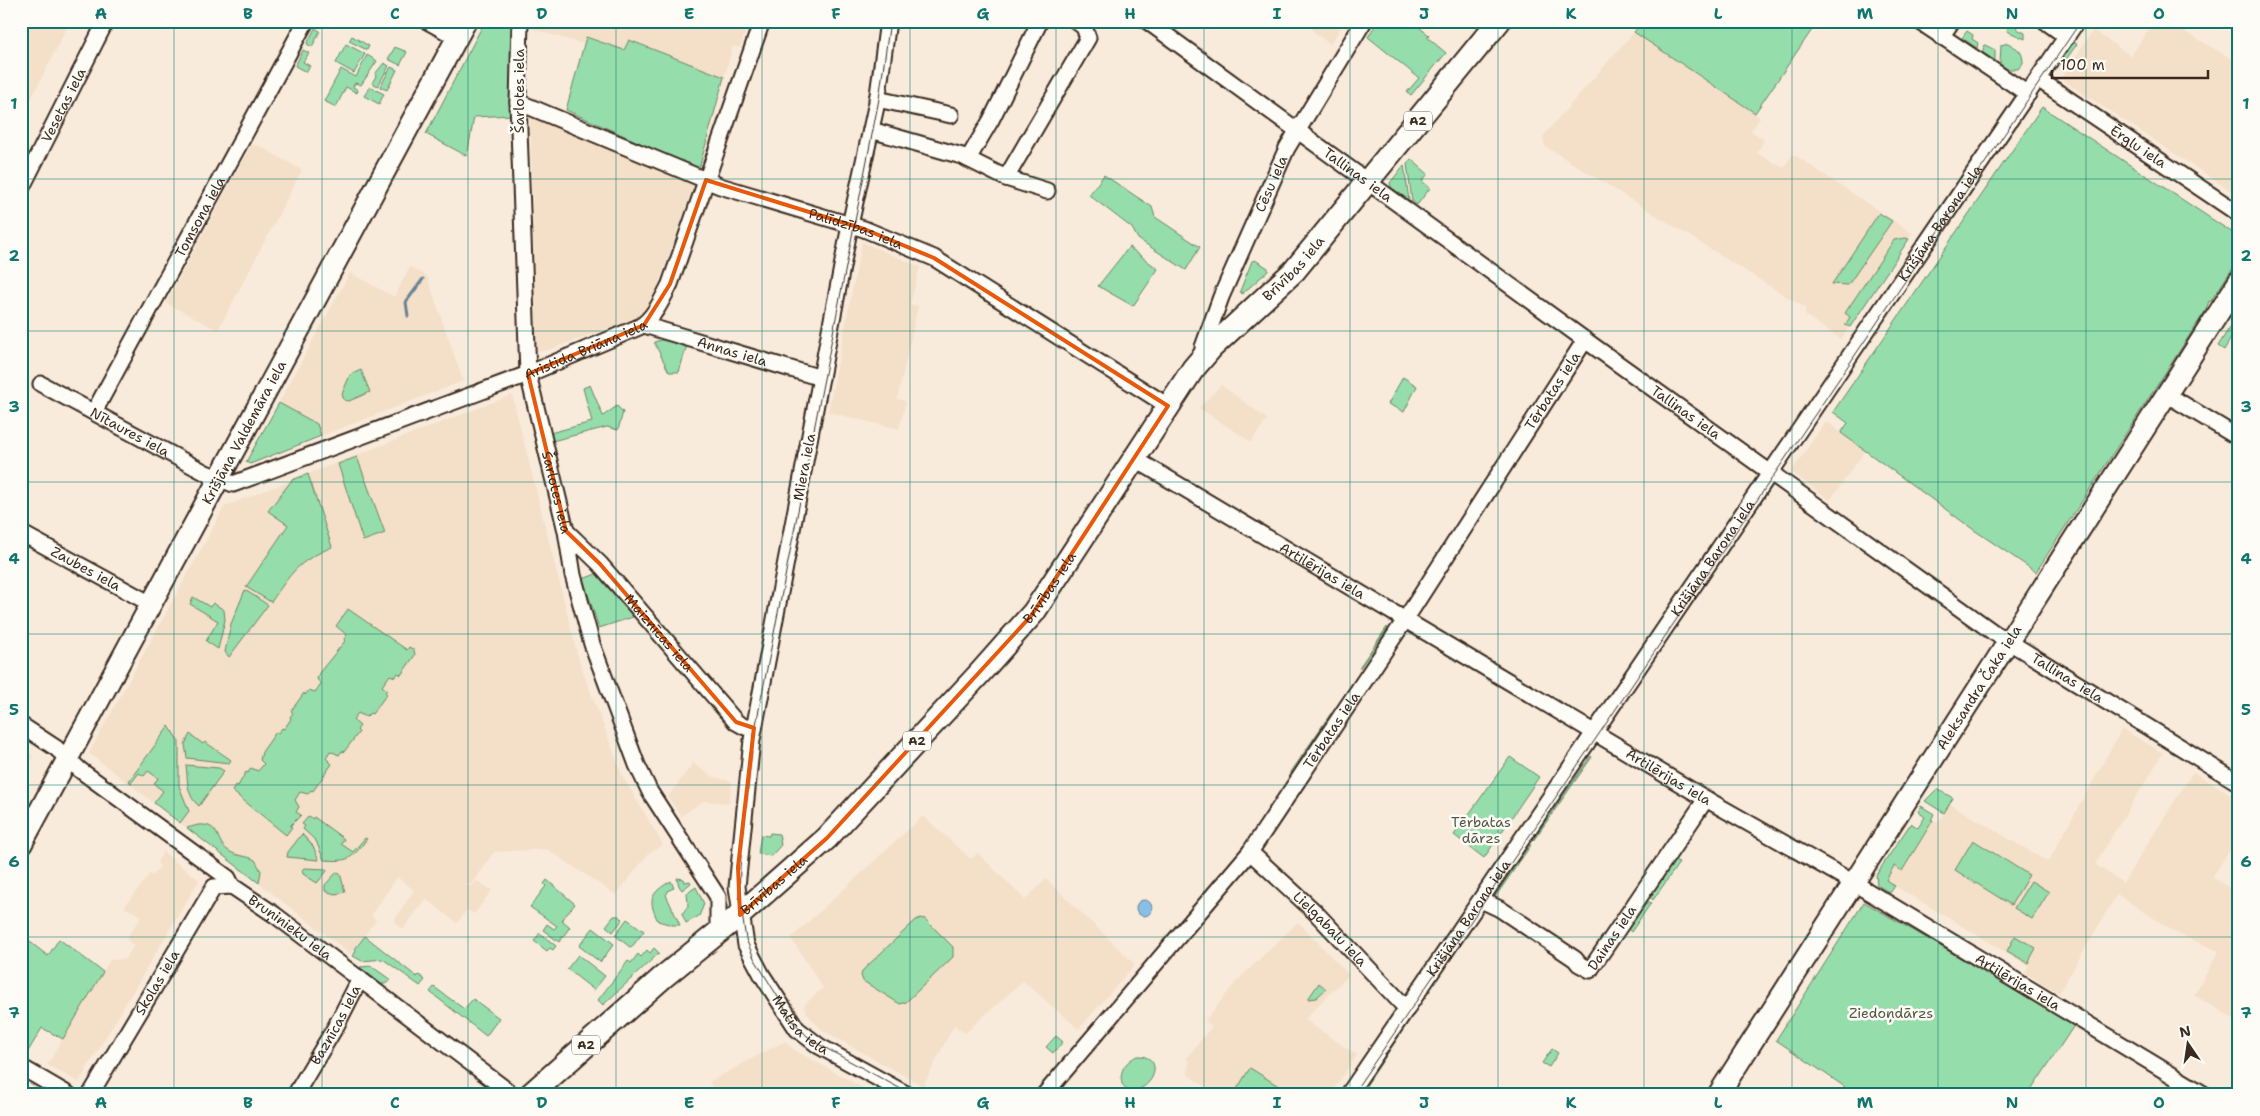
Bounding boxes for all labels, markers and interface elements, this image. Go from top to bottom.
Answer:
text: A [95,3,107,24]
text: B [243,3,253,24]
text: C [390,3,400,24]
text: D [536,3,548,24]
text: E [684,3,694,24]
text: F [831,3,841,24]
text: G [977,3,990,24]
text: H [1124,3,1136,24]
text: I [1273,3,1282,24]
text: J [1419,3,1429,24]
text: K [1566,3,1577,24]
text: L [1714,3,1723,24]
text: M [1857,3,1874,24]
text: N [2006,3,2018,24]
text: O [2153,3,2165,24]
scale bar [2052,48,2209,80]
street label: Šarlotes iela [510,49,528,133]
text: 100 m [2060,55,2105,75]
street label: Vesetas iela [37,65,90,145]
text: 1 [10,93,18,114]
text: 1 [2242,93,2250,114]
road number: A2 [1404,112,1432,130]
street label: Ērgļu iela [2107,121,2170,172]
street label: Tallinas iela [1320,144,1396,206]
street label: Cēsu iela [1251,152,1292,215]
street label: Krišjāņa Barona iela [1894,161,1986,285]
street label: Tomsona iela [171,173,229,260]
street label: Palīdzības iela [807,204,906,253]
street label: Brīvības iela [1258,232,1328,305]
text: 2 [8,245,20,266]
text: 2 [2240,245,2252,266]
street label: Aristida Briāna iela [521,315,651,384]
street label: Annas iela [695,332,770,370]
street label: Tērbatas iela [1521,348,1584,433]
street label: Krišjāņa Valdemāra iela [198,357,290,508]
street label: Tallinas iela [1648,381,1724,443]
text: 3 [8,396,20,417]
text: 3 [2240,396,2252,417]
street label: Nītaures iela [87,403,173,461]
street label: Miera iela [789,431,819,502]
street label: Šarlotes iela [538,449,575,536]
street label: Krišjāņa Barona iela [1667,496,1759,620]
street label: Artilērijas iela [1276,538,1369,603]
street label: Zaubes iela [48,542,124,595]
text: 4 [8,548,20,569]
street label: Brīvības iela [1019,548,1080,628]
text: 4 [2240,548,2252,569]
street label: Maiznīcas iela [620,590,698,676]
street label: Aleksandra Čaka iela [1932,621,2026,753]
street label: Tallinas iela [2028,649,2107,707]
street label: Tērbatas iela [1299,688,1364,772]
text: 5 [9,699,19,720]
text: 5 [2241,699,2251,720]
road number: A2 [903,731,931,750]
street label: Artilērijas iela [1623,744,1715,809]
park label: Tērbatas dārzs [1451,813,1511,847]
street label: Brīvības iela [737,850,811,919]
text: 6 [8,851,20,872]
text: 6 [2240,851,2252,872]
street label: Krišjāņa Barona iela [1422,856,1514,980]
street label: Lielgabalu iela [1289,887,1371,970]
street label: Bruņinieku iela [245,891,336,964]
street label: Dainas iela [1583,902,1640,974]
street label: Skolas iela [131,946,184,1018]
street label: Artilērijas iela [1972,949,2064,1015]
street label: Baznīcas iela [306,981,365,1068]
street label: Matīsa iela [768,992,832,1059]
text: 7 [8,1002,20,1023]
text: 7 [2240,1002,2252,1023]
park label: Ziedoņdārzs [1849,1004,1933,1023]
north arrow [2162,1018,2212,1068]
text: N [2178,1021,2193,1041]
road number: A2 [572,1036,600,1054]
text: A [95,1092,107,1113]
text: B [243,1092,253,1113]
text: C [390,1092,400,1113]
text: D [536,1092,548,1113]
text: E [684,1092,694,1113]
text: F [831,1092,841,1113]
text: G [977,1092,990,1113]
text: H [1124,1092,1136,1113]
text: I [1273,1092,1282,1113]
text: J [1419,1092,1429,1113]
text: K [1566,1092,1577,1113]
text: L [1714,1092,1723,1113]
text: M [1857,1092,1874,1113]
text: N [2006,1092,2018,1113]
text: O [2153,1092,2165,1113]

